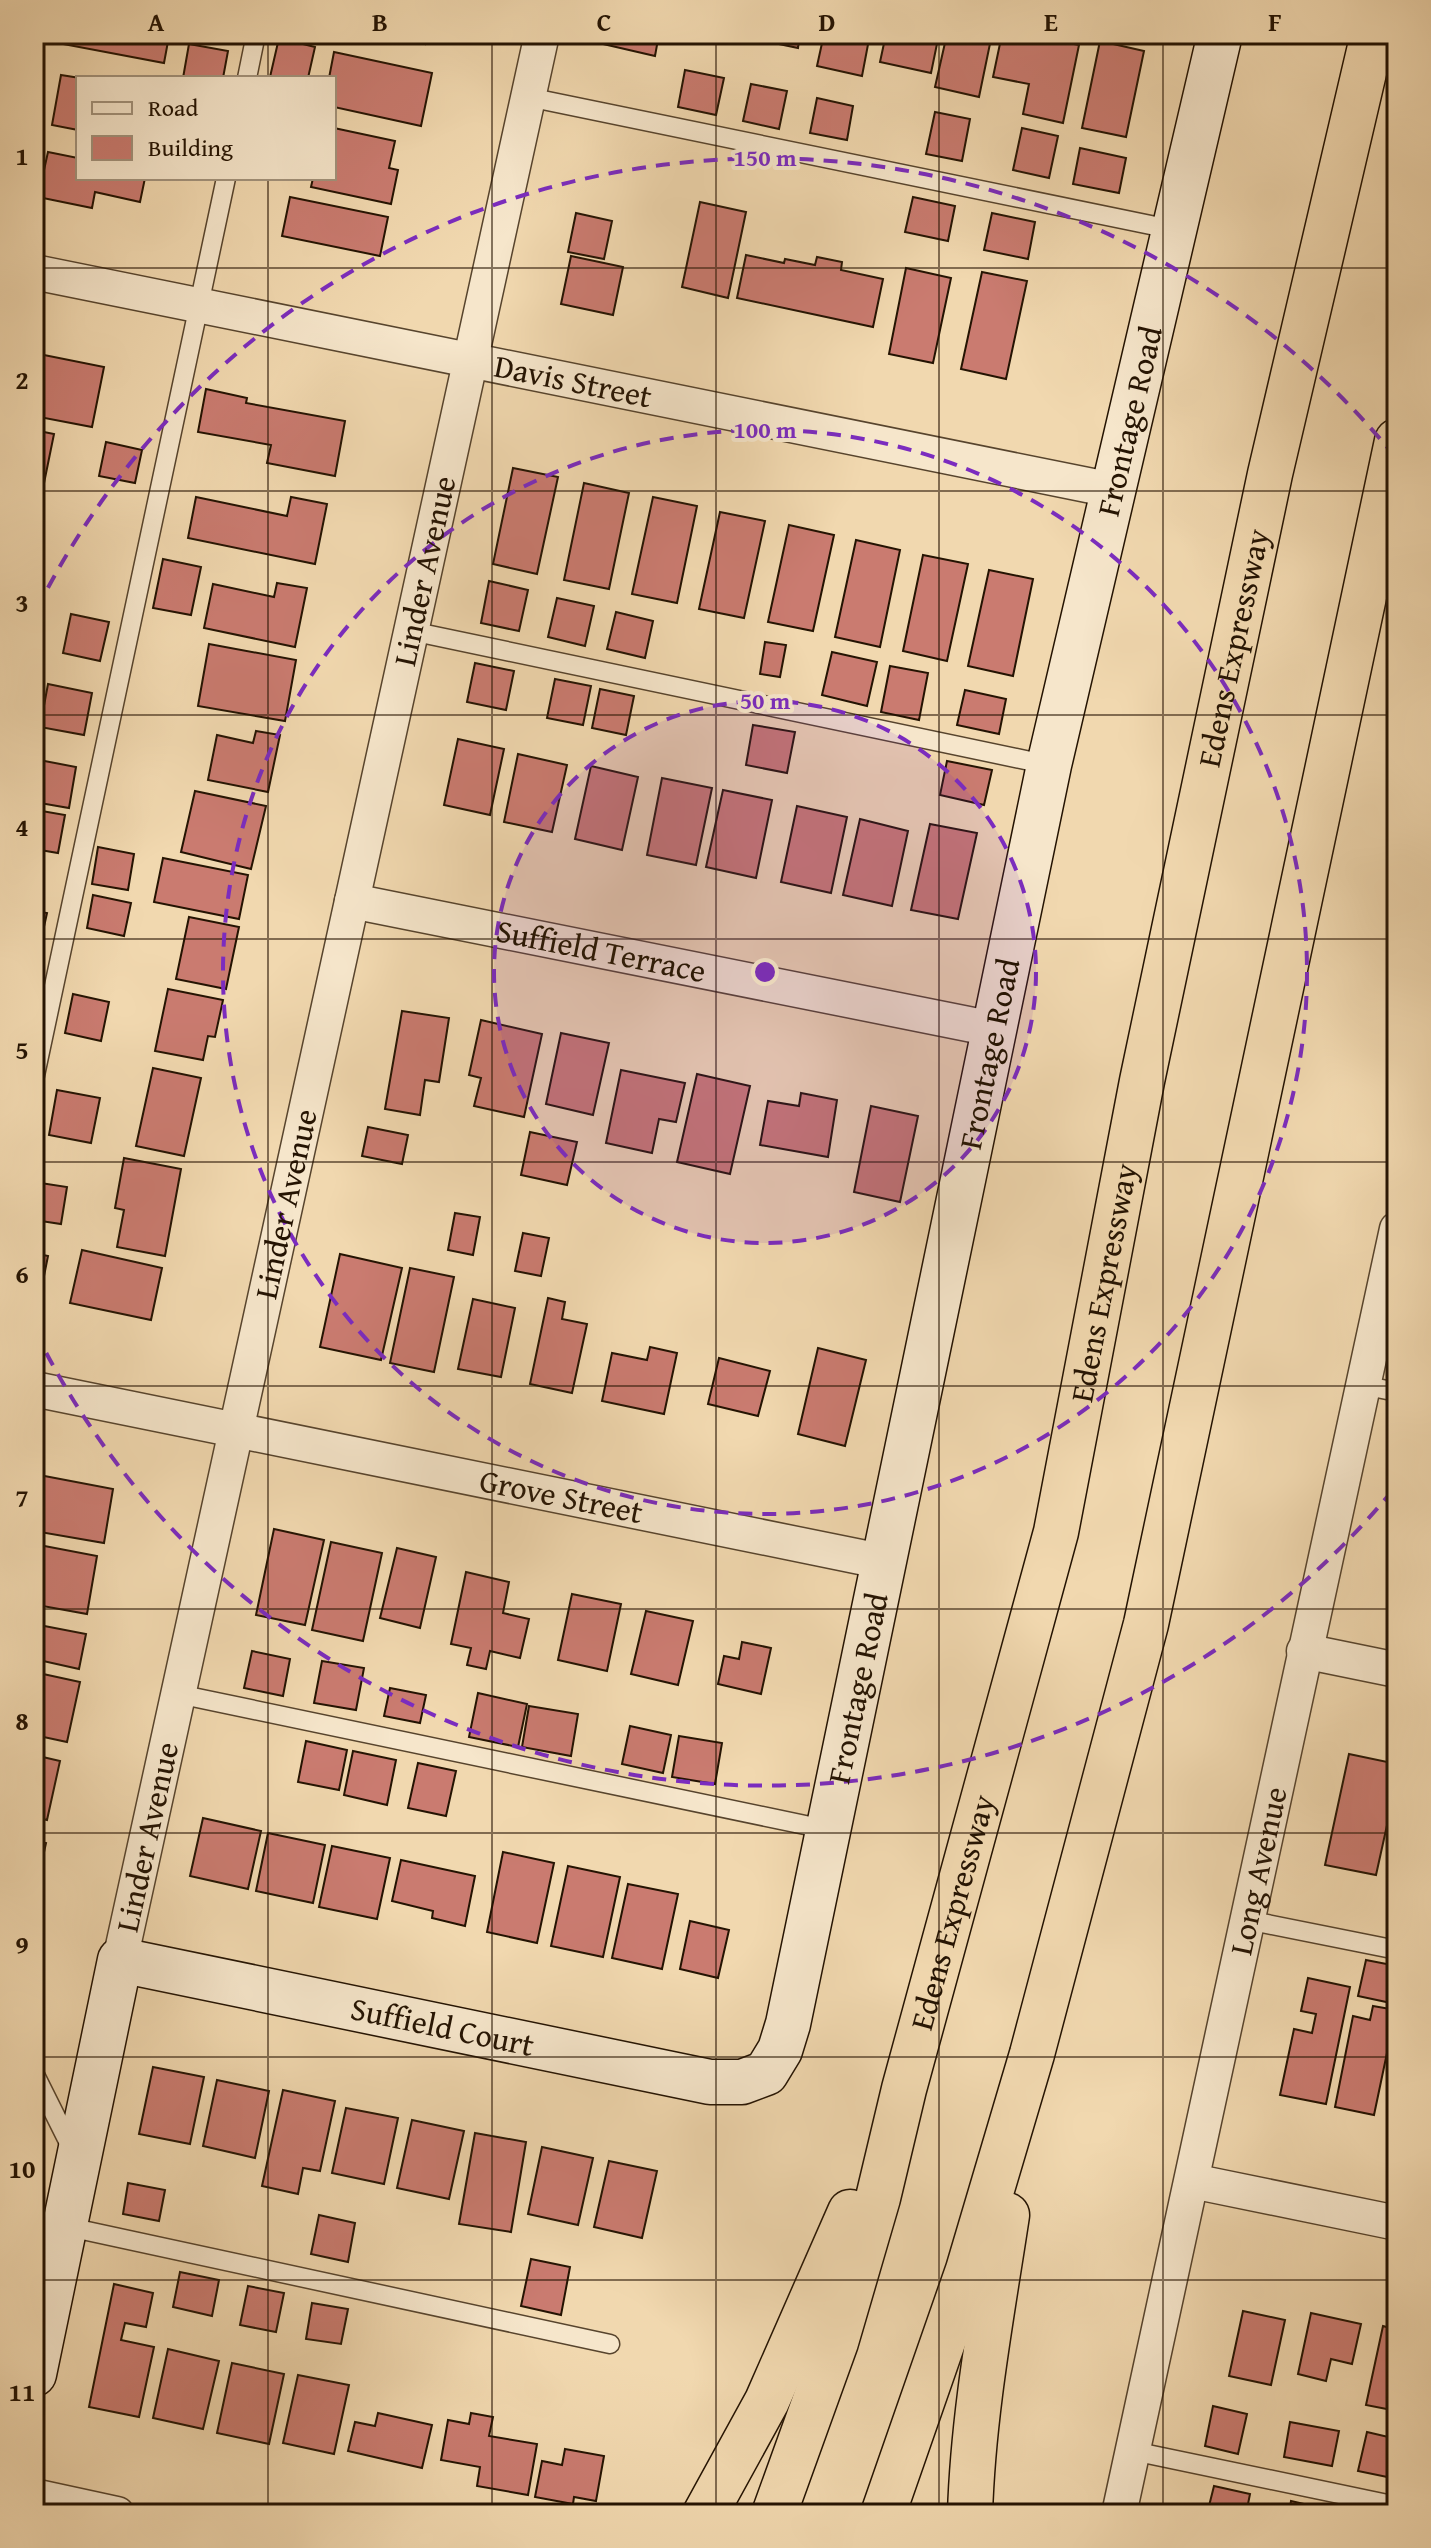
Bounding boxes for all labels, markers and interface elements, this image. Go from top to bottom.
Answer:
text: A [148,2,165,41]
text: B [372,2,388,41]
text: C [597,2,611,41]
text: D [819,2,835,41]
text: E [1044,2,1058,41]
text: F [1268,2,1282,41]
legend [76,76,336,180]
text: Road [148,90,198,125]
text: Building [148,130,233,165]
text: 1 [15,136,29,175]
text: 150 m [733,140,797,175]
street label: Frontage Road [1084,321,1174,521]
street label: Davis Street [490,342,656,419]
text: 2 [15,360,29,399]
text: 100 m [733,412,797,447]
street label: Linder Avenue [380,471,467,670]
street label: Edens Expressway [1185,524,1281,771]
text: 3 [15,583,29,622]
text: 50 m [740,683,791,718]
text: 4 [15,807,29,846]
street label: Suffield Terrace [492,906,710,994]
street label: Frontage Road [946,954,1031,1153]
centre of rings [751,958,779,986]
text: 5 [15,1030,29,1069]
street label: Linder Avenue [242,1104,329,1303]
street label: Edens Expressway [1057,1159,1149,1406]
text: 6 [15,1254,29,1293]
street label: Grove Street [476,1456,647,1535]
text: 7 [15,1478,29,1517]
street label: Frontage Road [814,1588,900,1788]
text: 8 [15,1701,29,1740]
street label: Linder Avenue [103,1737,190,1936]
street label: Long Avenue [1217,1782,1299,1959]
street label: Edens Expressway [897,1789,1006,2035]
text: 9 [15,1925,29,1964]
street label: Suffield Court [347,1984,538,2068]
text: 10 [9,2149,35,2188]
text: 11 [9,2372,35,2411]

